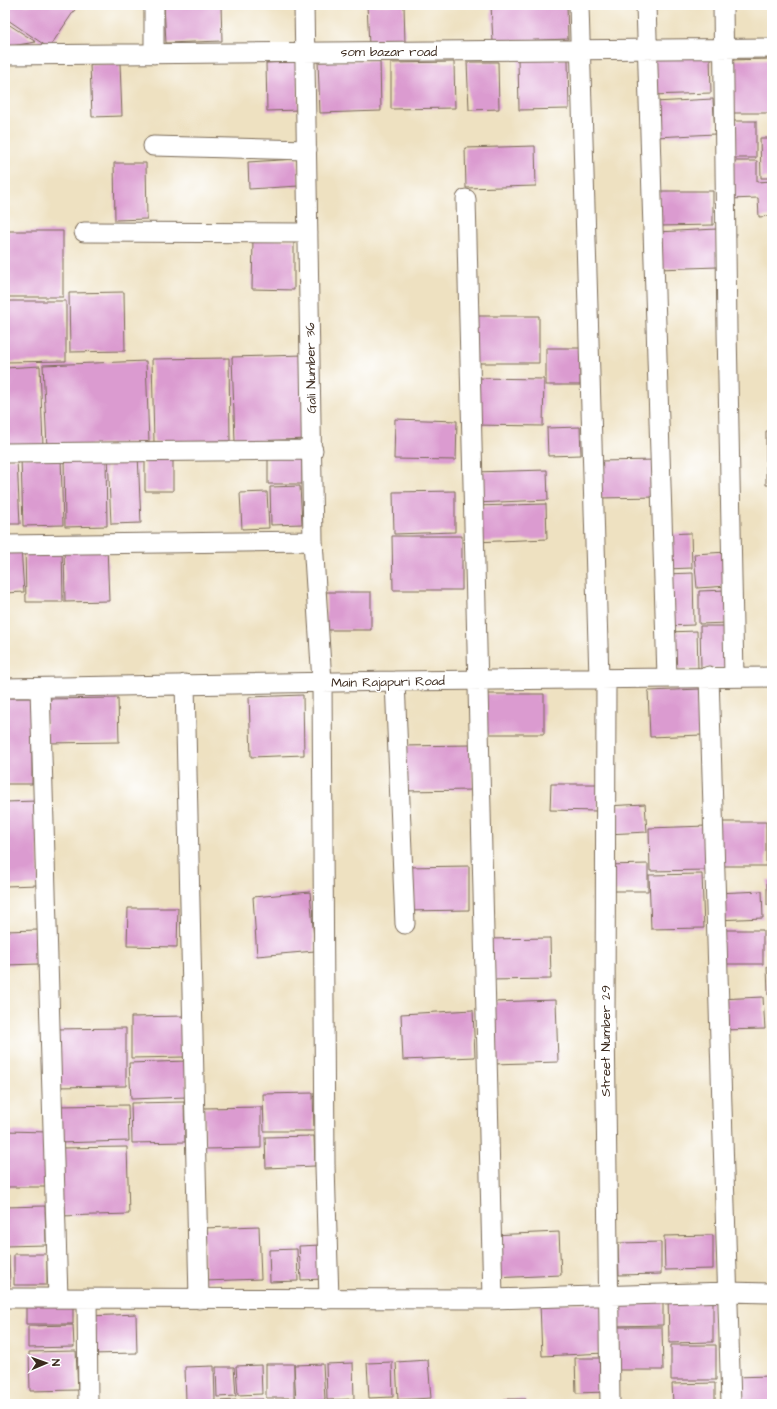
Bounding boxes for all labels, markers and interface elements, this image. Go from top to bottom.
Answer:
street label: som bazar road [341,43,437,61]
street label: Gali Number 36 [301,322,321,414]
street label: Main Rajapuri Road [331,672,445,692]
street label: Street Number 29 [597,985,615,1097]
north arrow [26,1343,66,1383]
text: N [48,1359,63,1366]

